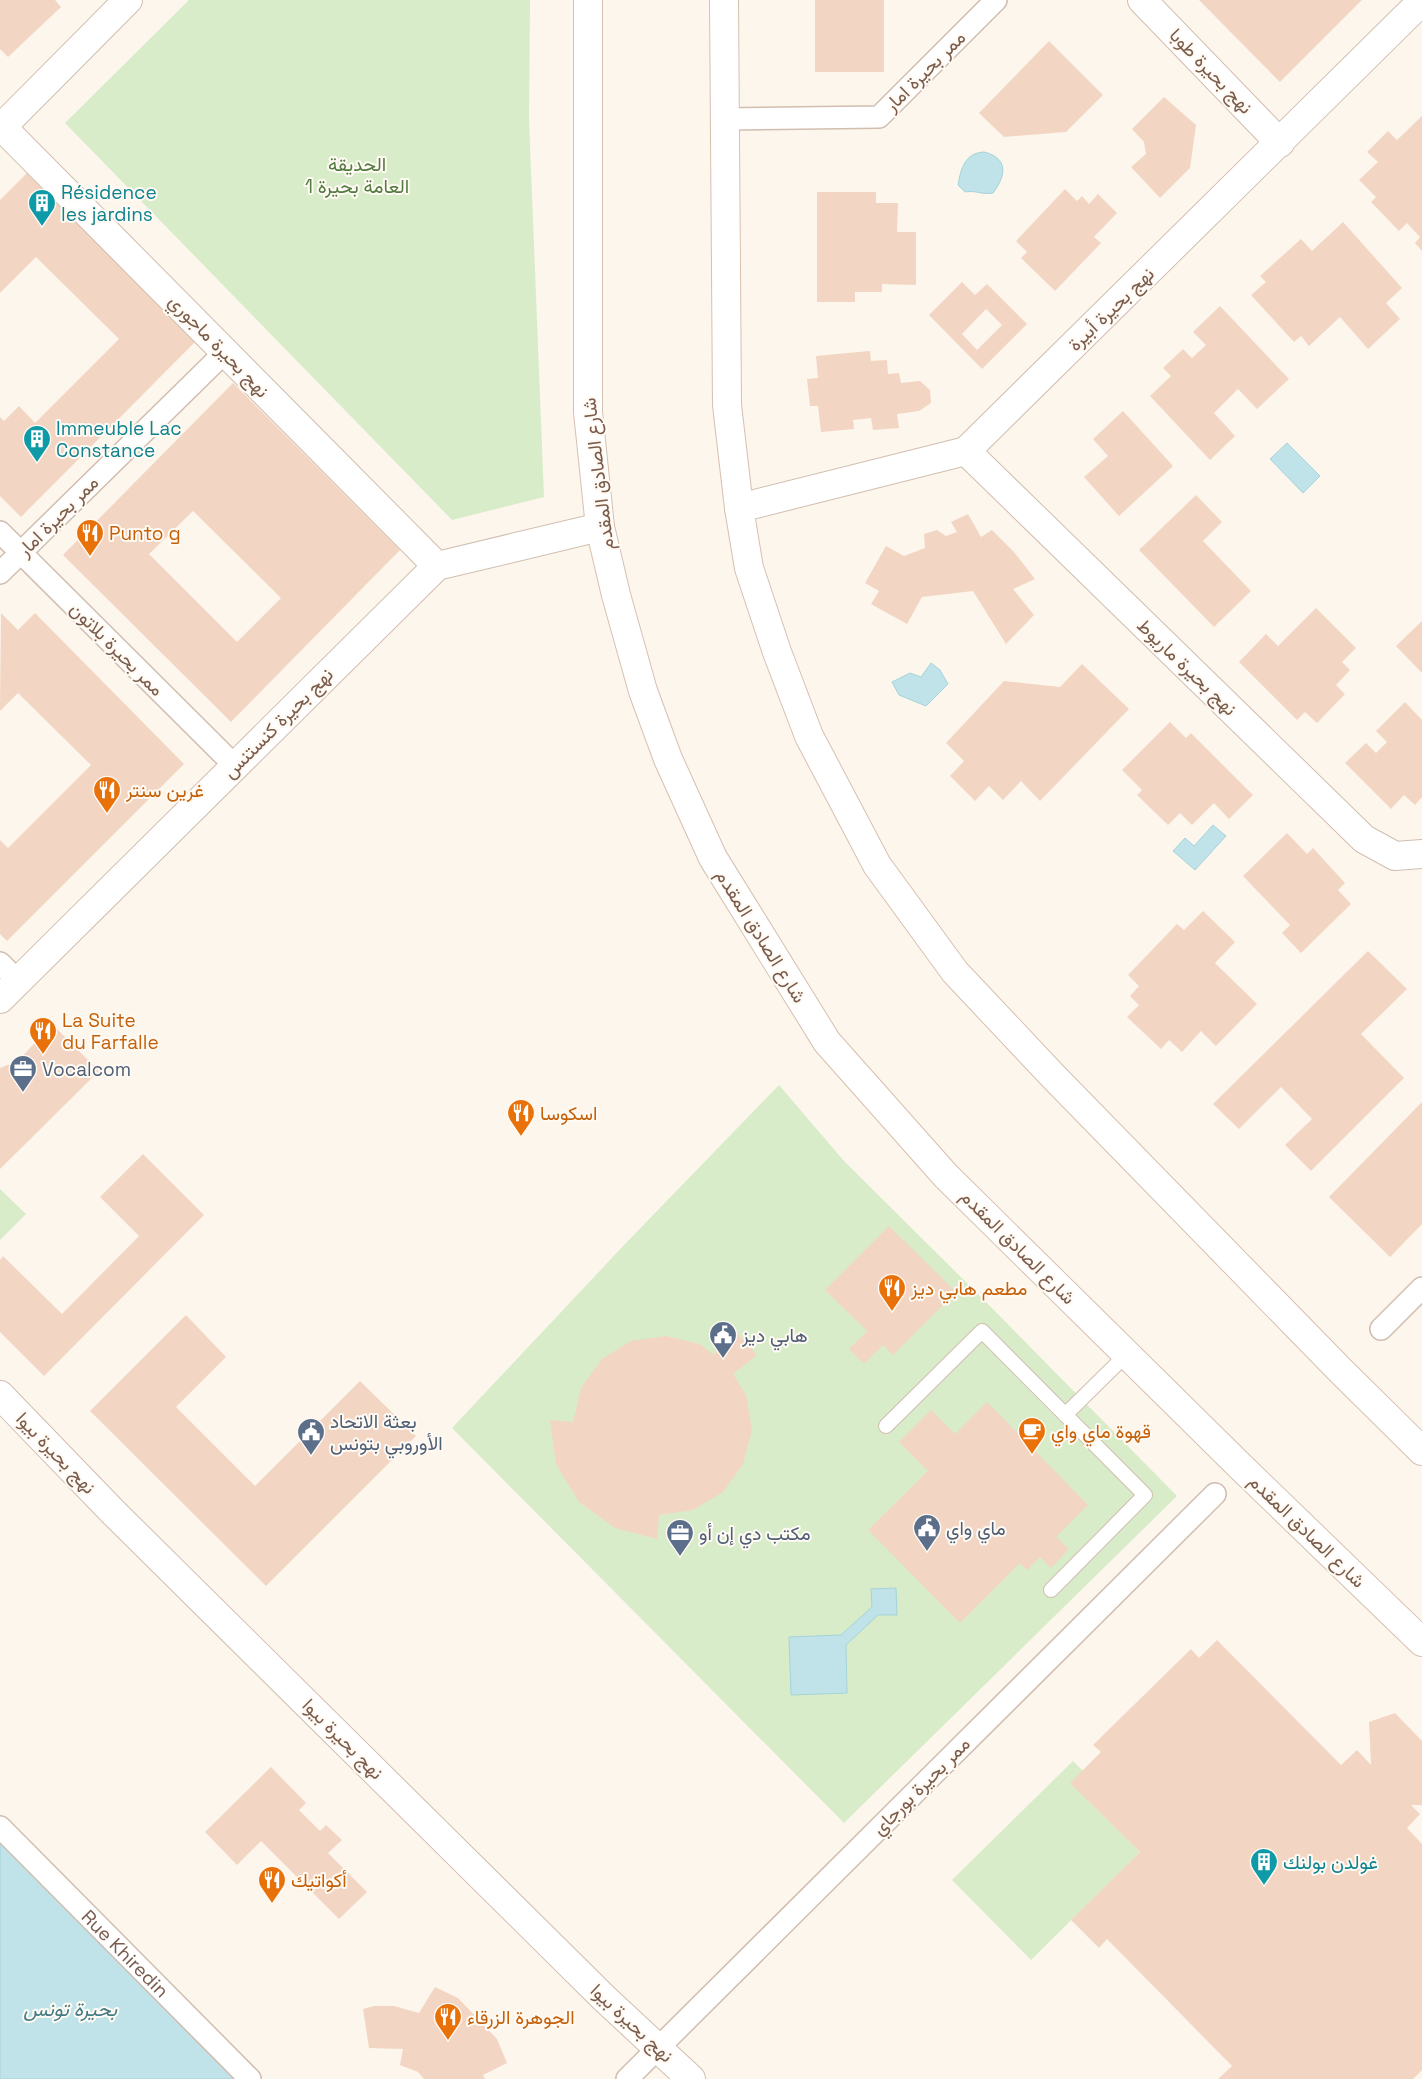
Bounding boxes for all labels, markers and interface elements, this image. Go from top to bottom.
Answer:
street label: نهج بحيرة طوبا [1163,23,1258,120]
street label: ممر بحيرة امار [878,25,971,118]
park label: الحديقة العامة بحيرة 1 [305,152,409,199]
place label: Résidence les jardins [61,180,157,227]
building icon: Résidence les jardins [27,188,57,227]
street label: نهج بحيرة أبيرة [1062,262,1160,357]
street label: نهج بحيرة ماجوري [161,289,275,405]
street label: شارع الصادق المقدم [576,397,620,551]
place label: Immeuble Lac Constance [56,416,182,463]
building icon: Immeuble Lac Constance [22,424,52,463]
street label: ممر بحيرة امار [11,470,104,563]
restaurant icon: Punto g [75,518,105,557]
place label: Punto g [109,521,181,546]
street label: ممر بحيرة بلاتون [65,597,169,701]
street label: نهج بحيرة ماريوط [1131,613,1242,722]
street label: نهج بحيرة كنستنس [217,662,339,784]
restaurant icon: غرين سنتر [92,775,122,814]
place label: غرين سنتر [125,778,204,803]
street label: شارع الصادق المقدم [710,864,812,1008]
place label: La Suite du Farfalle [62,1008,159,1055]
restaurant icon: La Suite du Farfalle [28,1016,58,1055]
office icon: Vocalcom [8,1054,38,1093]
place label: Vocalcom [42,1057,131,1082]
restaurant icon: اسكوسا [506,1098,536,1137]
place label: اسكوسا [540,1101,598,1126]
street label: شارع الصادق المقدم [955,1184,1081,1310]
restaurant icon: مطعم هابي ديز [877,1273,907,1312]
place label: مطعم هابي ديز [910,1276,1028,1304]
public building icon: هابي ديز [708,1320,738,1359]
place label: هابي ديز [741,1323,808,1351]
street label: نهج بحيرة بيوا [10,1407,101,1500]
place label: بعثة الاتحاد الأوروبي بتونس [330,1409,443,1459]
cafe icon: قهوة ماي واي [1017,1416,1047,1455]
public building icon: بعثة الاتحاد الأوروبي بتونس [296,1417,326,1456]
place label: قهوة ماي واي [1051,1419,1151,1447]
street label: شارع الصادق المقدم [1243,1469,1371,1593]
public building icon: ماي واي [912,1513,942,1552]
place label: ماي واي [946,1516,1006,1544]
office icon: مكتب دي إن أو [665,1518,695,1557]
place label: مكتب دي إن أو [699,1521,811,1549]
street label: نهج بحيرة بيوا [296,1693,389,1786]
street label: ممر بحيرة بورجاي [867,1732,978,1843]
building icon: غولدن بولنك [1249,1847,1279,1886]
place label: غولدن بولنك [1283,1850,1378,1875]
restaurant icon: أكواتيك [257,1865,287,1904]
place label: أكواتيك [291,1868,347,1893]
street label: Rue Khiredin [76,1904,174,2003]
street label: نهج بحيرة بيوا [584,1978,679,2069]
water label: بحيرة تونس [23,1996,118,2022]
restaurant icon: الجوهرة الزرقاء [433,2002,463,2041]
place label: الجوهرة الزرقاء [467,2005,575,2030]

